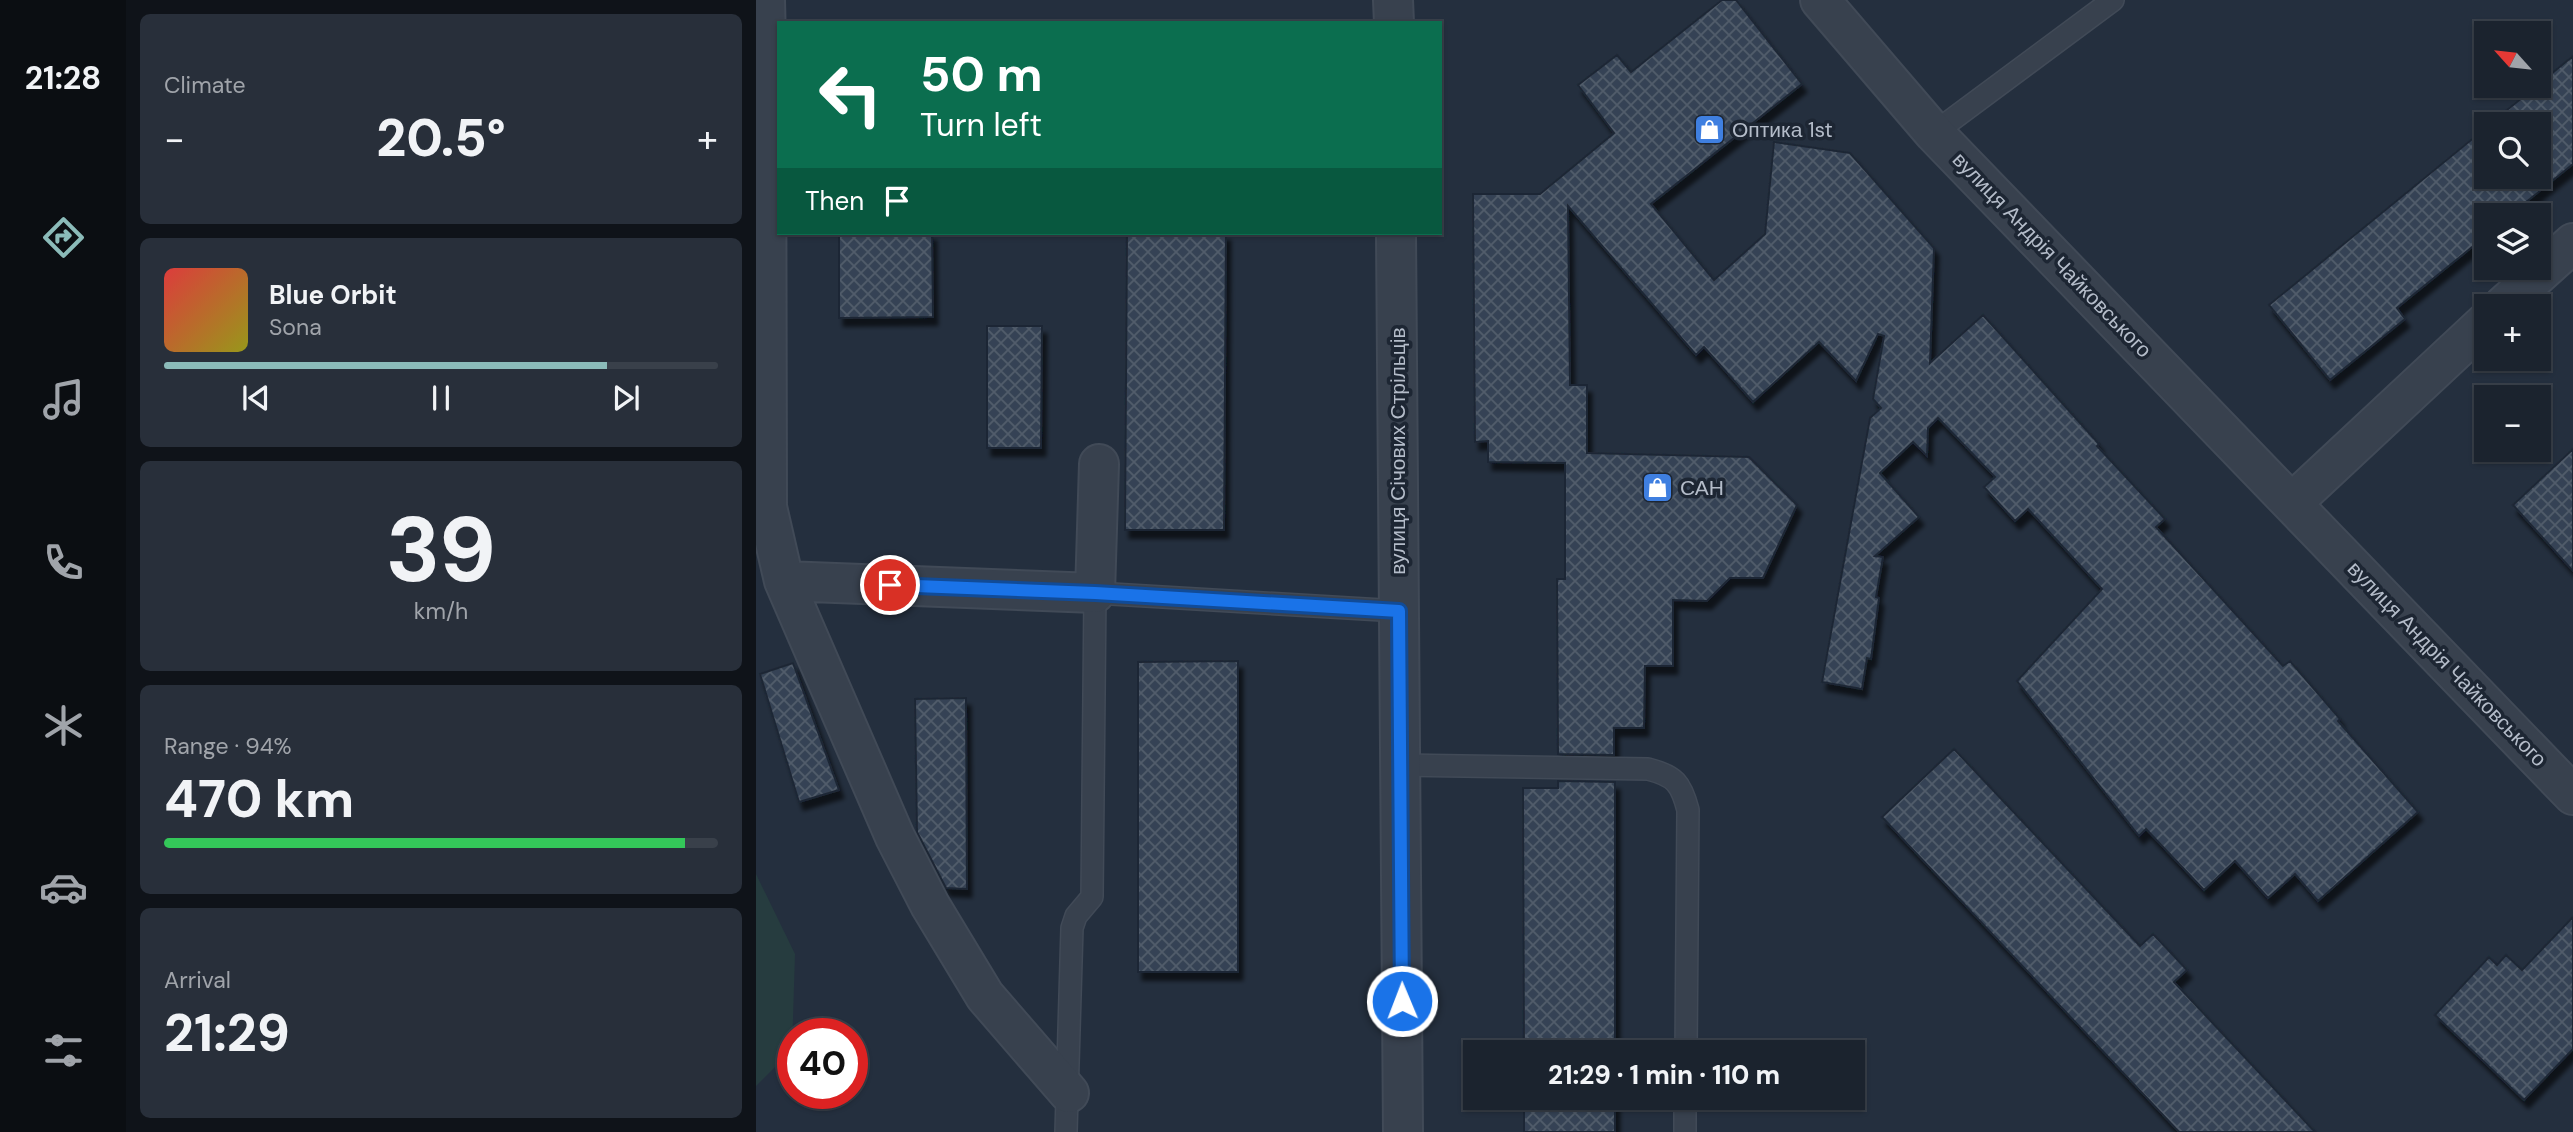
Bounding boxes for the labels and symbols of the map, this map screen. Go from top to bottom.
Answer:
north arrow [2474,21,2552,98]
shop icon: Оптика 1st [1692,113,1726,147]
place label: Оптика 1st [1732,116,1833,144]
street label: вулиця Андрія Чайковського [1946,146,2158,364]
street label: вулиця Січових Стрільців [1384,327,1412,575]
shop icon: САН [1640,471,1674,505]
place label: САН [1680,474,1724,502]
pin [860,555,920,615]
street label: вулиця Андрія Чайковського [2341,555,2553,773]
position arrow [1365,964,1439,1038]
speed limit sign: 40 [777,1018,868,1109]

